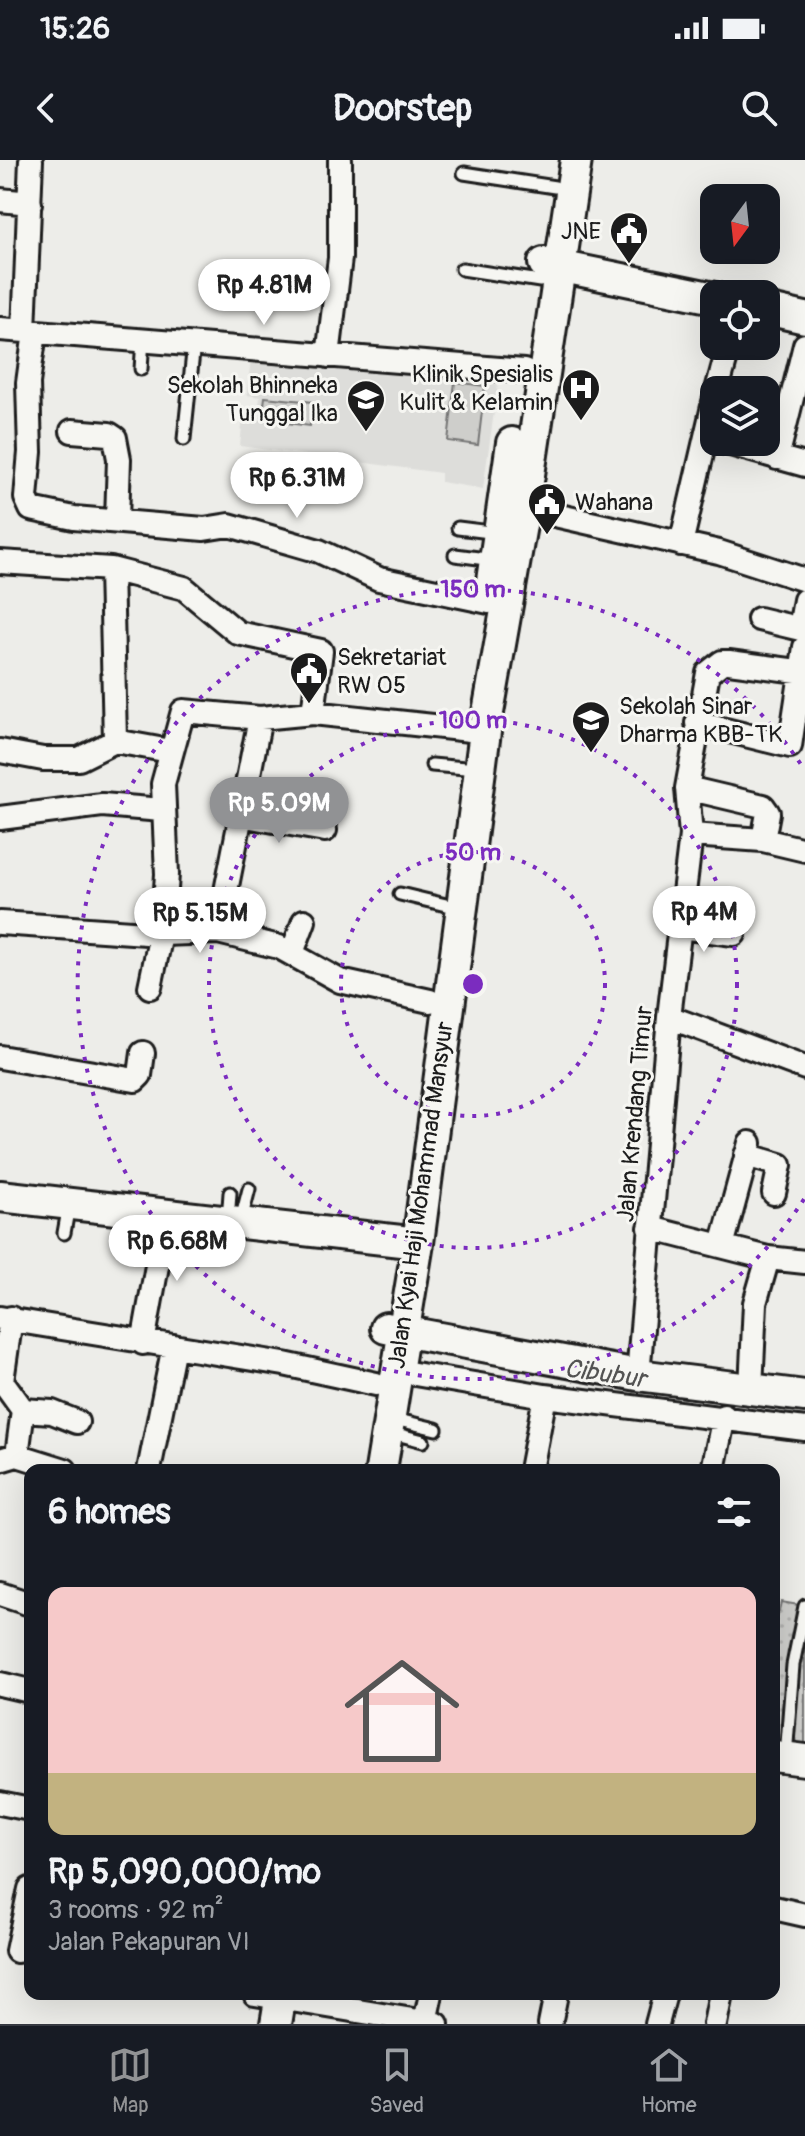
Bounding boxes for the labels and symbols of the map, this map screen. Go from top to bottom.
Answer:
north arrow [700,184,780,264]
public building icon: JNE [608,210,650,265]
place label: JNE [561,217,601,246]
pin: Rp 4.81M [181,259,347,327]
place label: Klinik Spesialis Kulit & Kelamin [399,360,553,417]
hospital icon: Klinik Spesialis Kulit & Kelamin [560,367,602,422]
place label: Sekolah Bhinneka Tunggal Ika [167,371,338,428]
school or university icon: Sekolah Bhinneka Tunggal Ika [345,378,387,433]
pin: Rp 6.31M [214,452,380,520]
public building icon: Wahana [526,481,568,536]
place label: Wahana [575,488,653,517]
text: 150 m [440,575,506,604]
place label: Sekretariat RW 05 [337,643,447,700]
public building icon: Sekretariat RW 05 [288,650,330,705]
place label: Sekolah Sinar Dharma KBB-TK [619,692,782,749]
school or university icon: Sekolah Sinar Dharma KBB-TK [570,699,612,754]
text: 100 m [439,706,507,735]
pin: Rp 5.09M [196,777,362,845]
text: 50 m [445,838,501,867]
pin: Rp 4M [648,886,760,954]
pin: Rp 5.15M [117,887,283,955]
centre of rings [459,970,487,998]
street label: Jalan Krendang Timur [611,1004,659,1223]
street label: Jalan Kyai Haji Mohammad Mansyur [382,1019,460,1370]
pin: Rp 6.68M [94,1215,260,1283]
water label: Cibubur [562,1352,651,1396]

